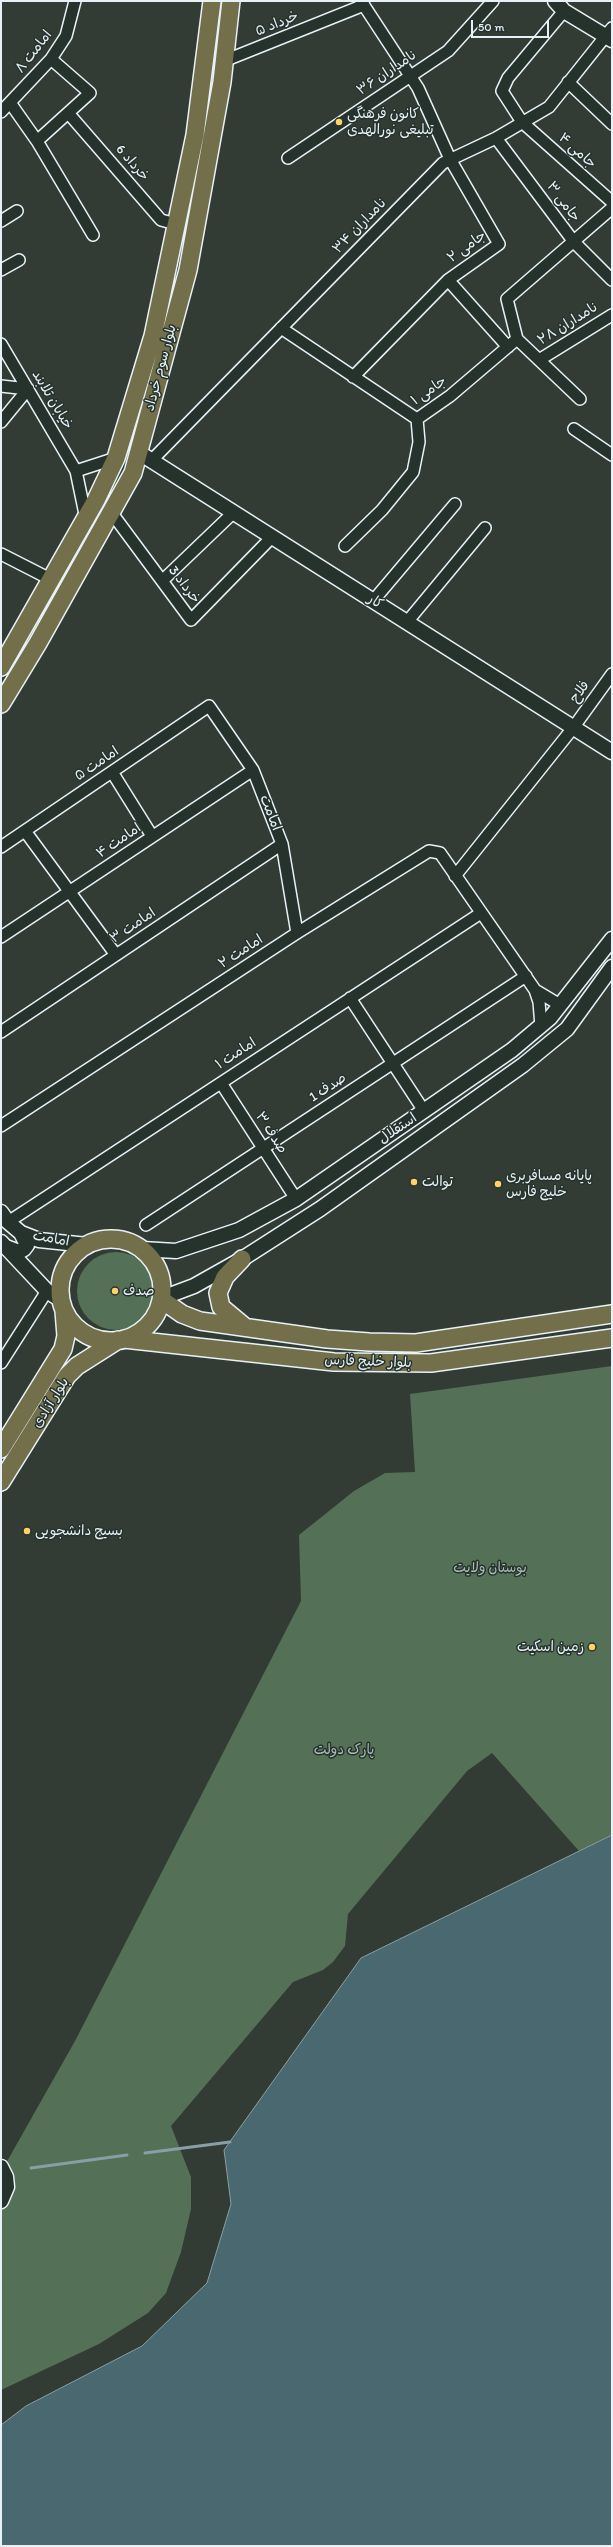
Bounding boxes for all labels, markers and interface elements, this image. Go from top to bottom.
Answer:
street label: خرداد ۵ [253,8,301,40]
scale bar [473,12,551,38]
text: 50 m [478,20,504,34]
street label: امامت ۸ [12,27,56,77]
street label: نامداران ۳۶ [354,47,420,99]
place label: کانون فرهنگی تبلیغی نورالهدی [347,106,434,138]
marker: کانون فرهنگی تبلیغی نورالهدی [334,117,344,127]
street label: جامی ۴ [555,130,599,172]
street label: خرداد 6 [112,141,152,185]
street label: جامی ۳ [542,179,584,225]
street label: نامداران ۳۴ [329,195,391,257]
street label: جامی ۲ [444,227,490,267]
street label: نامداران ۲۸ [535,299,601,349]
street label: بلوار سوم خرداد [141,323,181,413]
street label: خیابان تلابند [28,367,76,433]
street label: جامی ۱ [408,373,450,409]
street label: خرداد 3 [164,563,204,607]
street label: کار [364,591,386,613]
street label: فلاح [566,678,594,706]
street label: امامت ۵ [72,743,122,785]
street label: امامت [256,793,284,833]
street label: امامت ۴ [93,820,145,862]
street label: امامت ۳ [107,905,159,947]
street label: امامت ۲ [216,931,266,973]
street label: امامت ۱ [212,1035,260,1073]
street label: صدف 1 [306,1070,350,1106]
street label: صدف ۳ [251,1109,291,1157]
street label: استقلال [376,1110,420,1148]
place label: پایانه مسافربری خلیج فارس [506,1168,592,1200]
place label: توالت [422,1174,453,1190]
marker: توالت [409,1177,419,1187]
marker: پایانه مسافربری خلیج فارس [493,1179,503,1189]
street label: امامت [31,1228,71,1250]
place label: صدف [123,1283,154,1299]
marker: صدف [110,1286,120,1296]
street label: بلوار خلیج فارس [324,1352,412,1372]
street label: بلوار آزادی [29,1375,73,1431]
place label: بسیج دانشجویی [35,1523,123,1539]
marker: بسیج دانشجویی [22,1526,32,1536]
park label: بوستان ولایت [453,1560,527,1576]
place label: زمین اسکیت [517,1639,584,1655]
marker: زمین اسکیت [587,1642,597,1652]
park label: پارک دولت [314,1742,374,1758]

